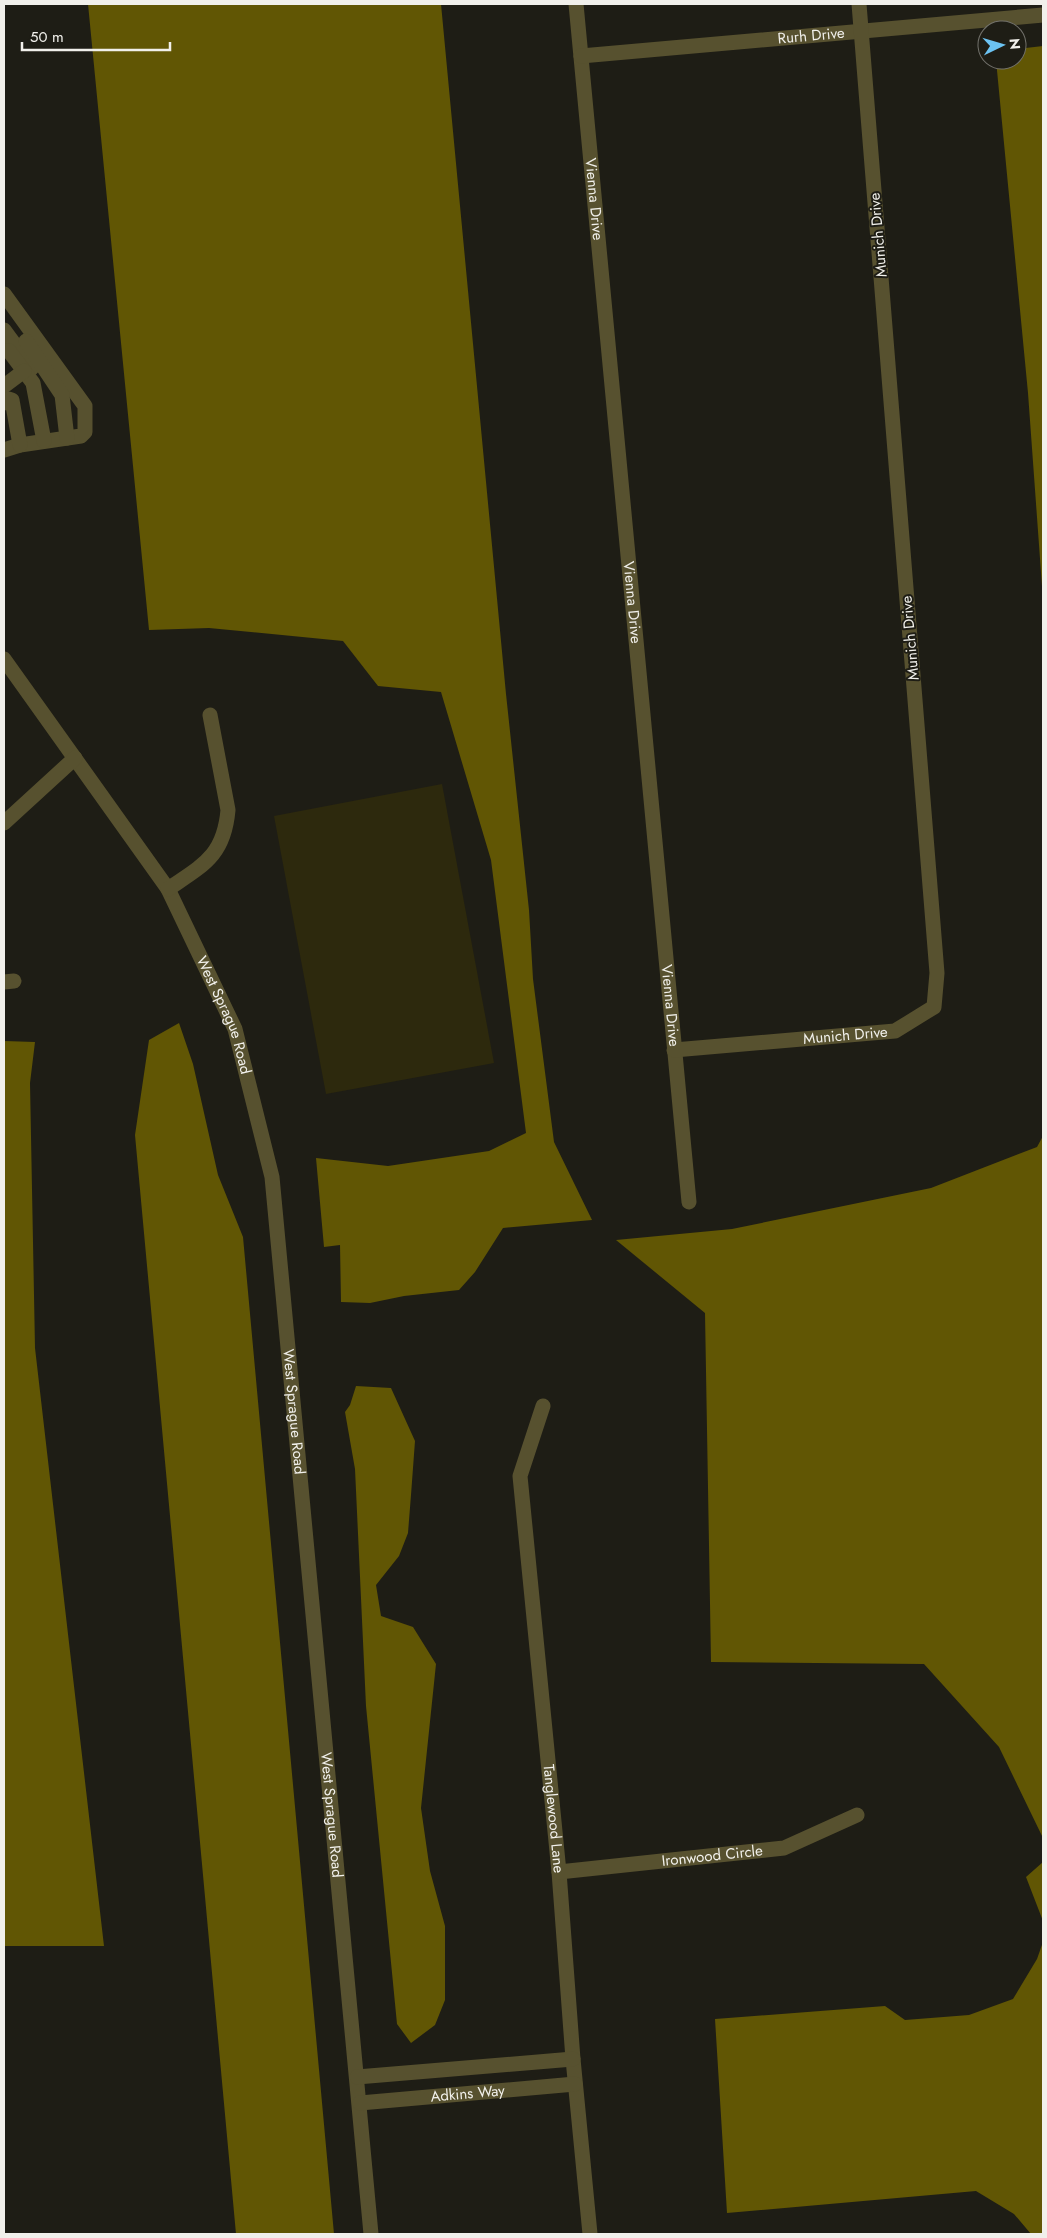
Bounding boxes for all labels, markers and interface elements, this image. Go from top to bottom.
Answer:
scale bar [22,20,170,52]
north arrow [977,20,1027,70]
street label: Rurh Drive [777,22,846,50]
text: 50 m [30,26,64,48]
text: N [1005,37,1025,50]
street label: Vienna Drive [580,157,609,241]
street label: Munich Drive [863,192,893,278]
street label: Vienna Drive [618,560,647,645]
street label: Munich Drive [895,595,925,681]
street label: West Sprague Road [191,952,257,1077]
street label: Vienna Drive [656,963,685,1048]
street label: Munich Drive [802,1021,889,1050]
street label: West Sprague Road [277,1348,311,1475]
street label: West Sprague Road [315,1751,349,1879]
street label: Tanglewood Lane [537,1763,570,1874]
street label: Ironwood Circle [660,1839,764,1872]
street label: Adkins Way [429,2079,506,2108]

